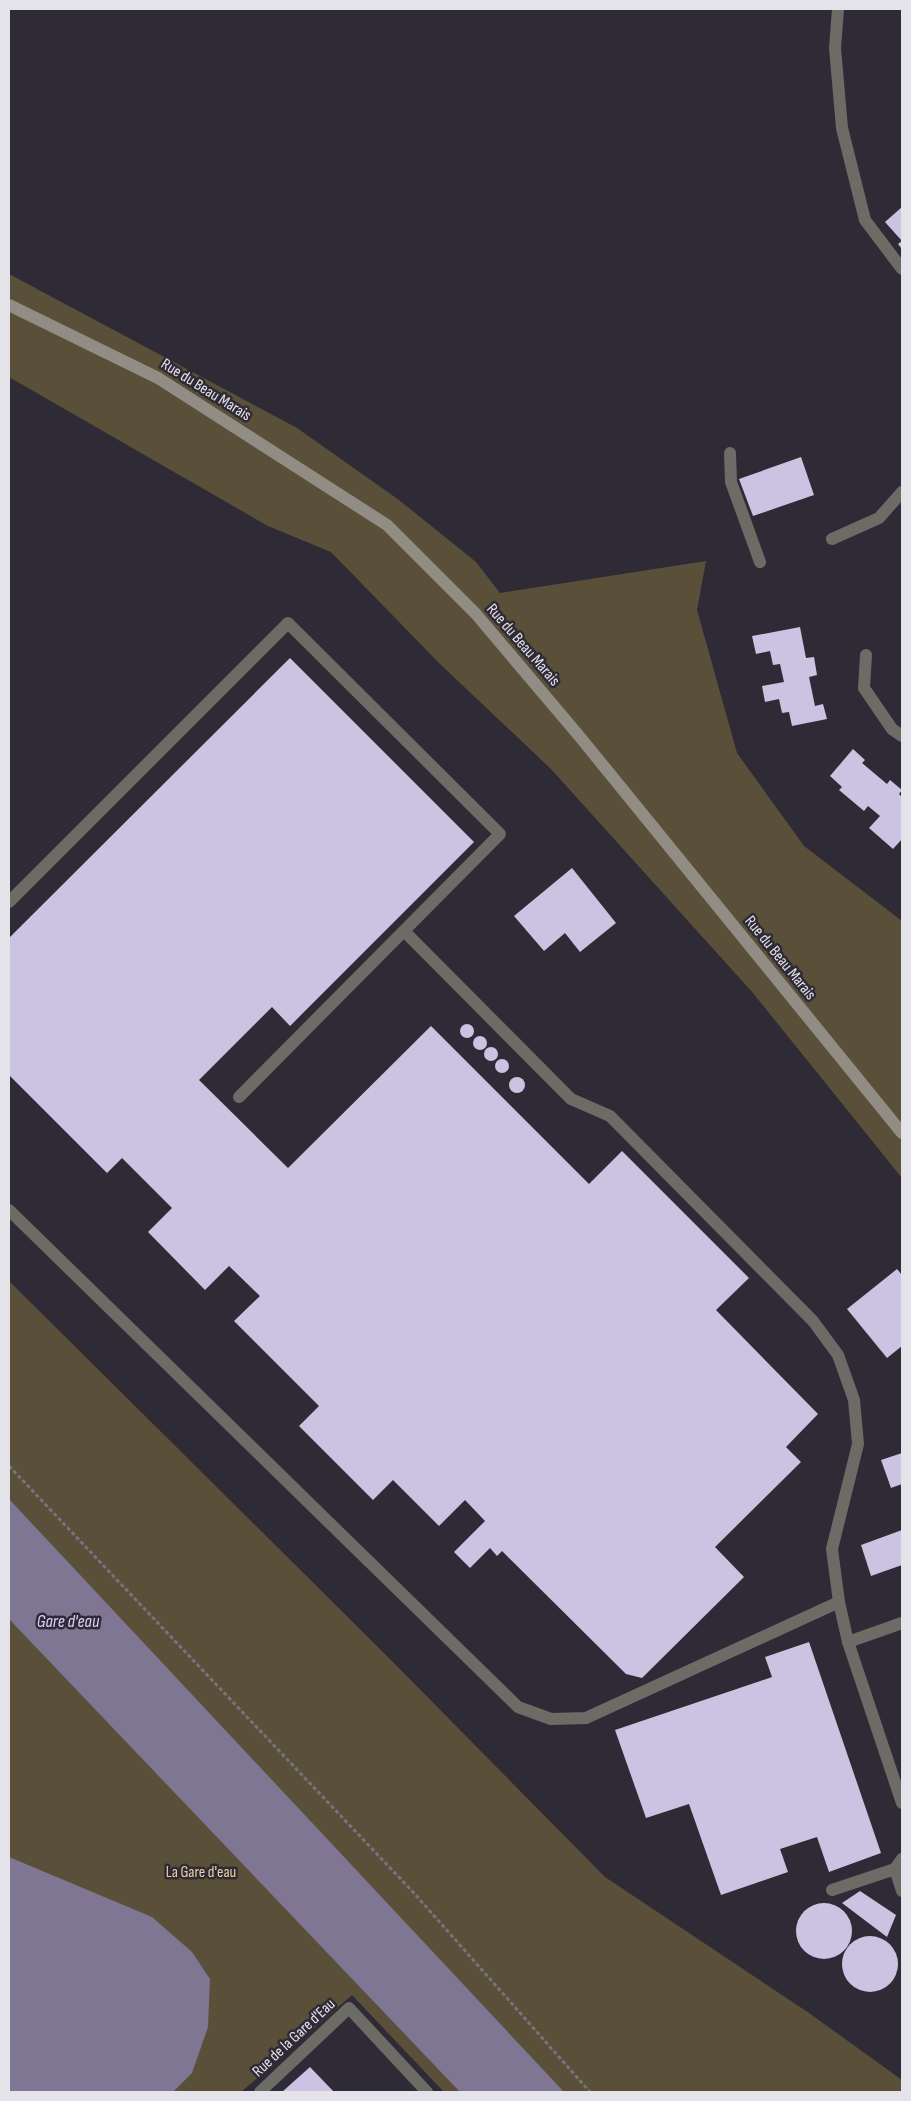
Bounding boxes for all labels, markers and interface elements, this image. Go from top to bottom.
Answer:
street label: Rue du Beau Marais [157,355,255,425]
street label: Rue du Beau Marais [482,600,564,690]
street label: Rue du Beau Marais [740,912,820,1004]
water label: Gare d'eau [37,1611,100,1632]
park label: La Gare d'eau [166,1863,236,1882]
street label: Rue de la Gare d'Eau [249,1995,339,2081]

